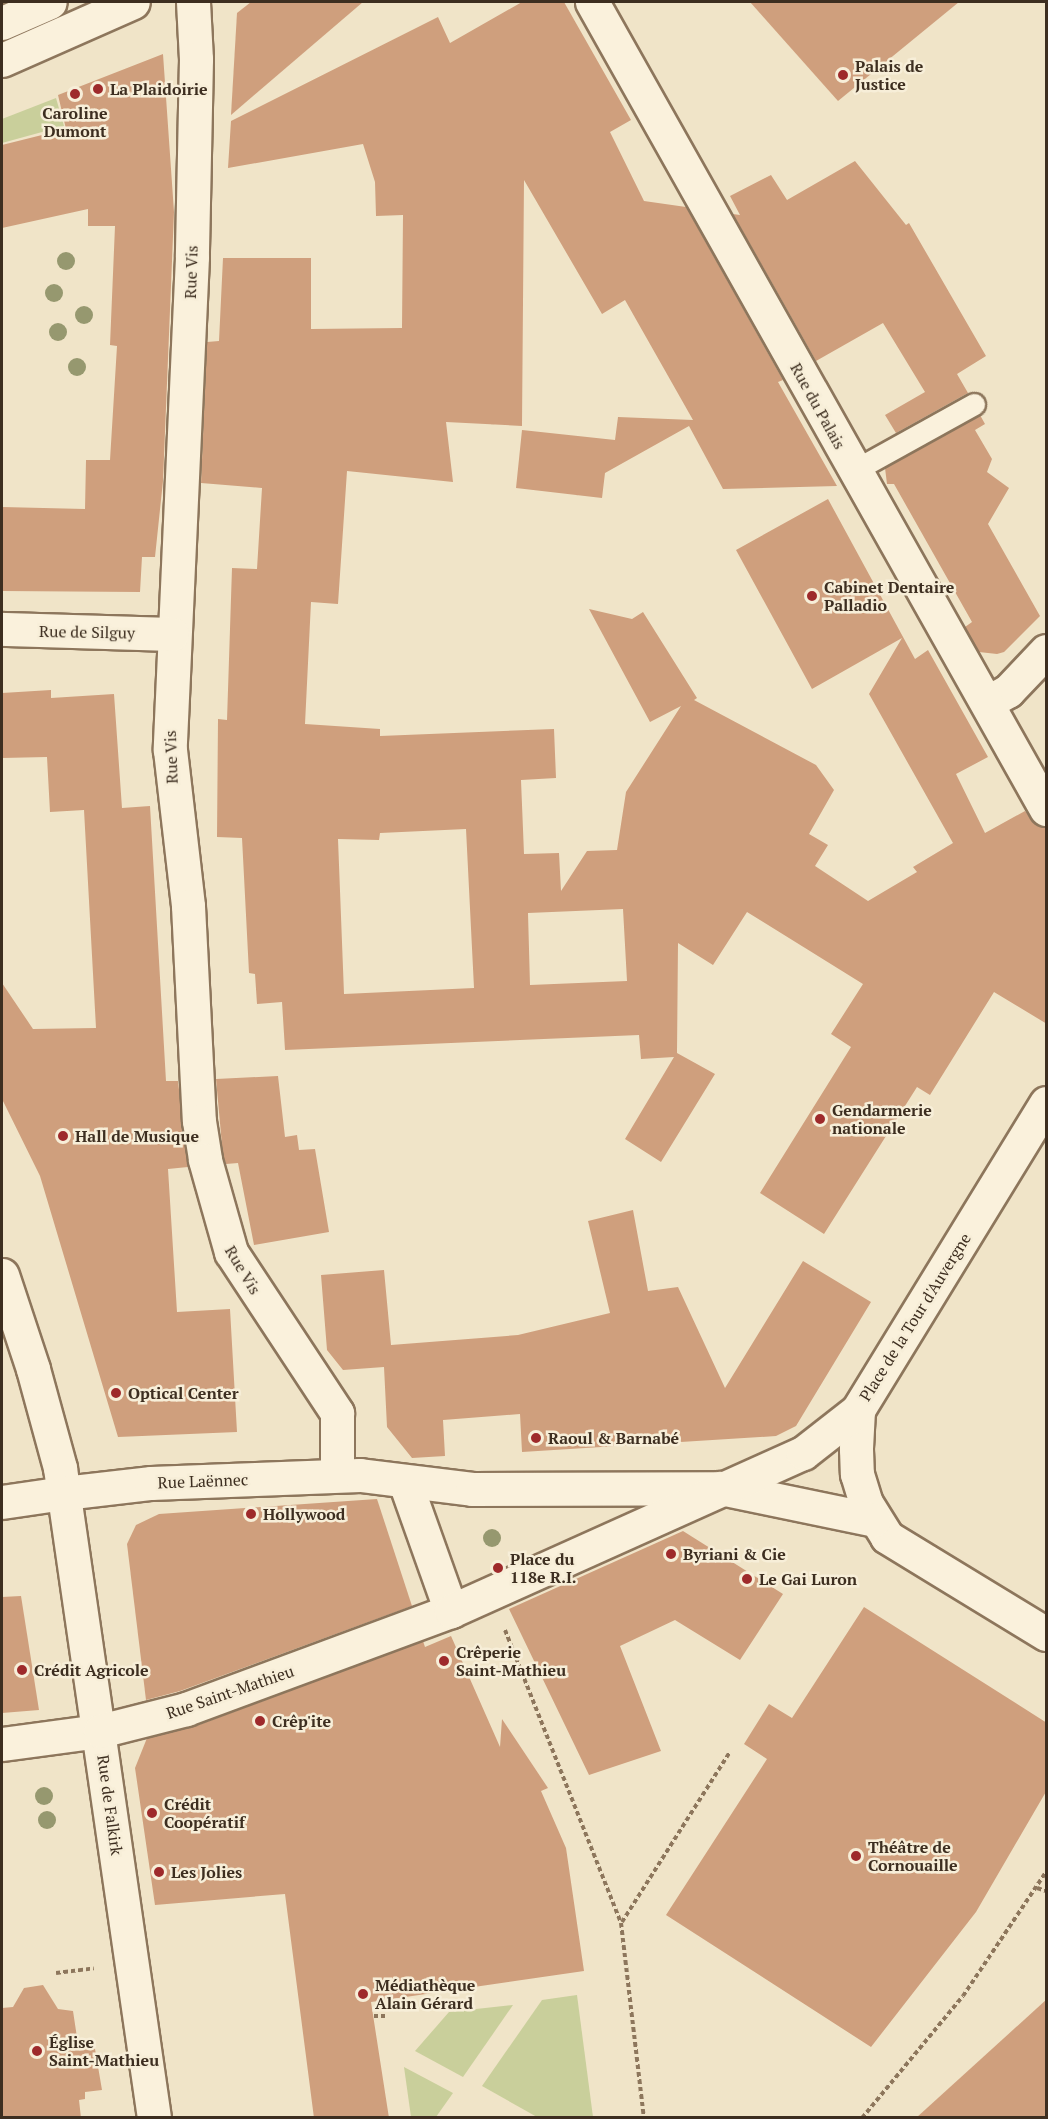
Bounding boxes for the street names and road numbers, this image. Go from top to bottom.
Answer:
street label: Rue Vis [180,245,202,299]
street label: Rue du Palais [786,360,850,452]
street label: Rue de Silguy [39,622,135,642]
street label: Rue Vis [160,730,182,784]
street label: Place de la Tour d'Auvergne [855,1229,975,1405]
street label: Rue Vis [221,1242,265,1298]
street label: Rue Laënnec [157,1470,249,1492]
street label: Rue Saint-Mathieu [164,1661,296,1723]
street label: Rue de Falkirk [93,1754,127,1856]

